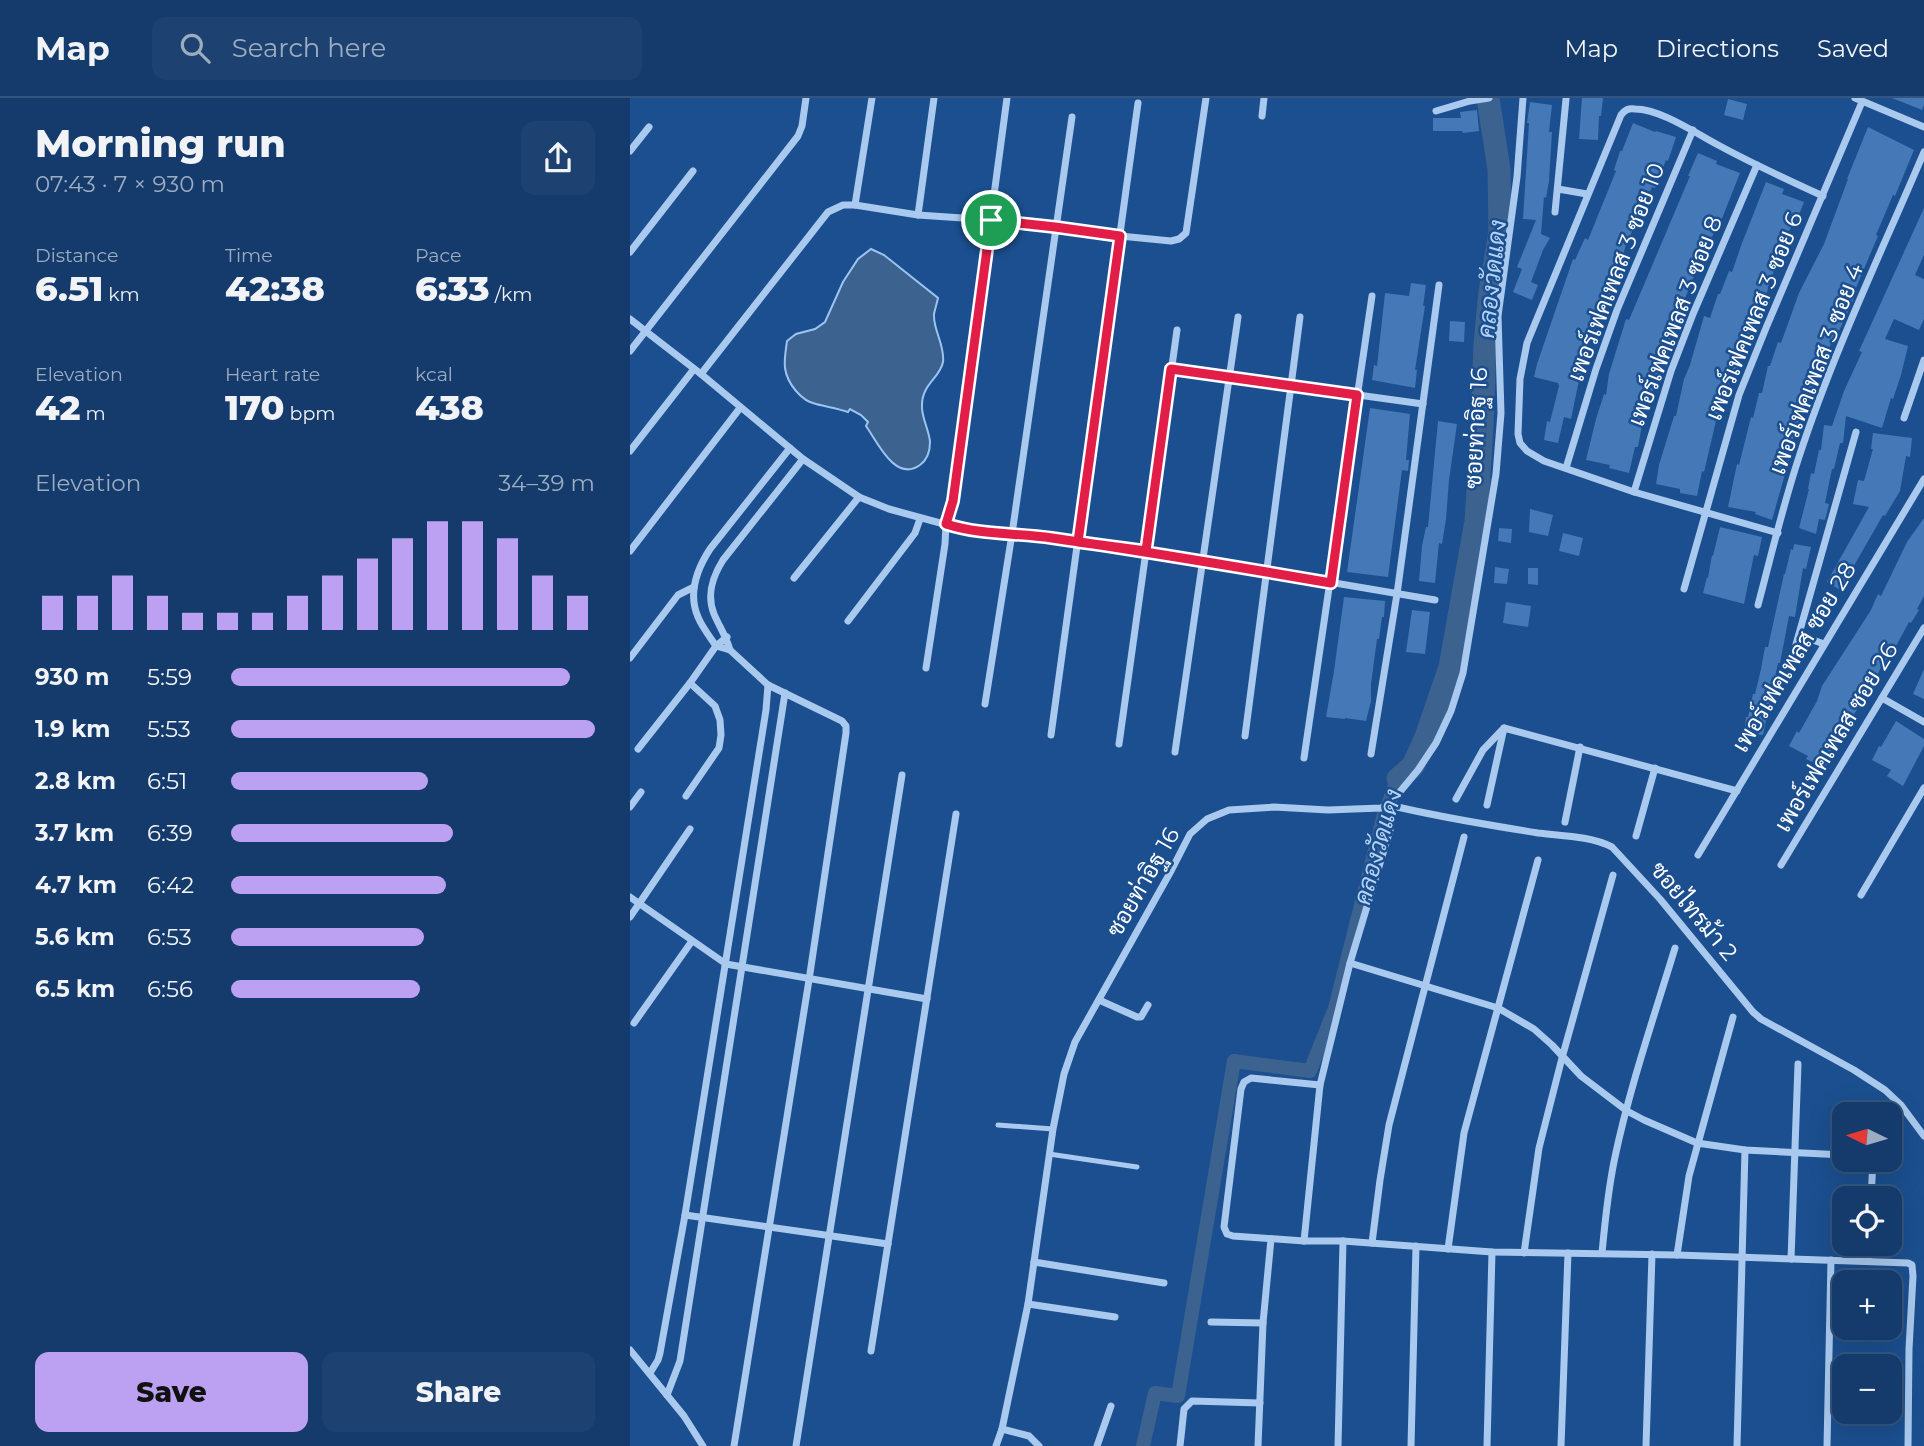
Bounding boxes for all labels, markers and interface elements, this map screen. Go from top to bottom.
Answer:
search box [152,17,642,80]
text: Map [35,28,110,68]
icon: search [176,29,214,67]
text: Search here [232,32,386,64]
text: Map [1565,34,1618,63]
text: Directions [1656,34,1779,63]
text: Saved [1817,34,1889,63]
text: Morning run [35,120,286,167]
button: share [521,121,595,195]
street label: เพอร์เฟคเพลส 3 ซอย 10 [1560,158,1671,385]
text: 07:43 · 7 × 930 m [35,170,225,198]
pin [961,190,1021,250]
icon: arrive [972,201,1010,239]
street label: เพอร์เฟคเพลส 3 ซอย 6 [1698,207,1809,424]
street label: เพอร์เฟคเพลส 3 ซอย 8 [1620,211,1728,430]
water label: คลองวัดแดง [1471,218,1512,340]
text: Distance [35,244,118,267]
text: Time [225,244,273,267]
text: Pace [415,244,462,267]
street label: เพอร์เฟคเพลส 3 ซอย 4 [1761,259,1869,478]
text: 6.51 [35,267,103,310]
text: 42:38 [225,267,325,310]
text: 6:33 [415,267,490,310]
text: km [103,283,140,306]
text: /km [490,283,532,306]
text: Elevation [35,363,123,386]
text: Heart rate [225,363,320,386]
text: kcal [415,363,453,386]
street label: ซอยท่าอิฐ 16 [1459,367,1495,489]
text: 42 [35,386,80,429]
text: 170 [225,386,285,429]
text: 438 [415,386,484,429]
text: m [80,402,106,425]
text: bpm [285,402,335,425]
text: Elevation [35,469,141,497]
text: 34–39 m [498,469,595,497]
street label: เพอร์เฟคเพลส ซอย 28 [1724,556,1862,757]
street label: เพอร์เฟคเพลส ซอย 26 [1767,636,1904,837]
text: 930 m [35,663,109,691]
text: 5:59 [147,663,192,691]
text: 1.9 km [35,715,110,743]
text: 5:53 [147,715,191,743]
text: 2.8 km [35,767,116,795]
text: 6:51 [147,767,187,795]
water label: คลองวัดแดง [1347,786,1408,908]
text: 3.7 km [35,819,114,847]
text: 6:39 [147,819,193,847]
street label: ซอยท่าอิฐ 16 [1101,822,1187,943]
street label: ซอยไทรม้า 2 [1645,855,1745,966]
text: 4.7 km [35,871,117,899]
text: 6:42 [147,871,194,899]
text: 5.6 km [35,923,115,951]
text: 6:53 [147,923,192,951]
text: 6.5 km [35,975,115,1003]
text: 6:56 [147,975,193,1003]
north arrow [1832,1102,1902,1172]
map controls [1832,1102,1902,1424]
button: locate [1832,1186,1902,1256]
button: + [1832,1270,1902,1340]
button: Save [35,1352,308,1432]
button: Share [322,1352,595,1432]
button: − [1832,1354,1902,1424]

